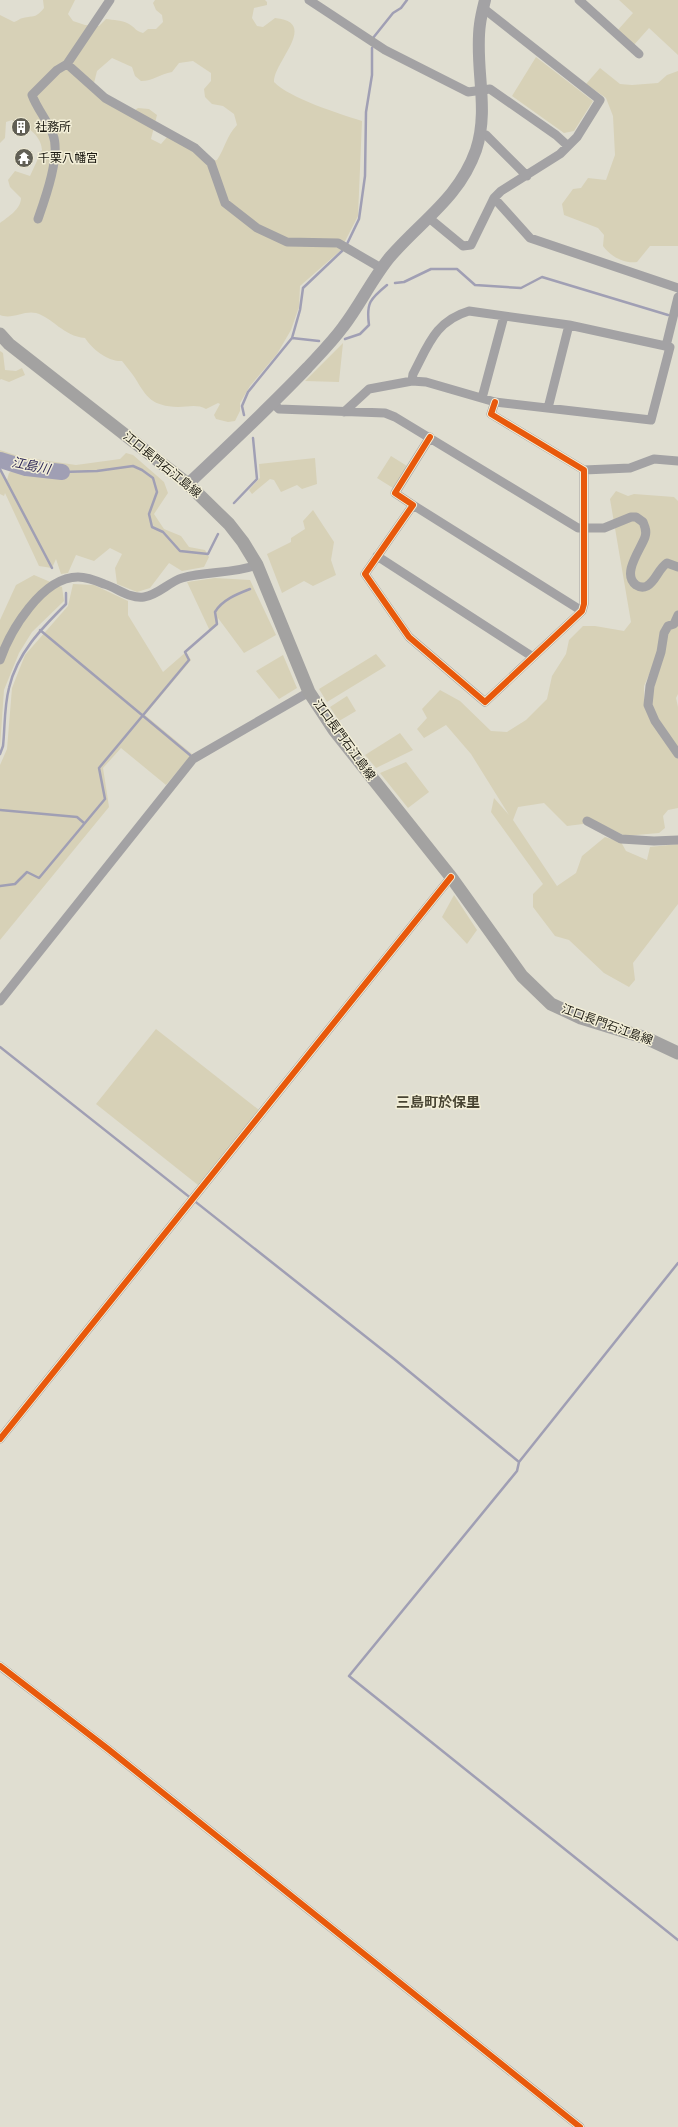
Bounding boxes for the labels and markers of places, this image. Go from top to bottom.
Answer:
building icon: 社務所 [10,116,32,138]
place label: 社務所 [35,120,71,135]
temple icon: 千栗八幡宮 [13,147,35,169]
place label: 千栗八幡宮 [38,151,98,166]

